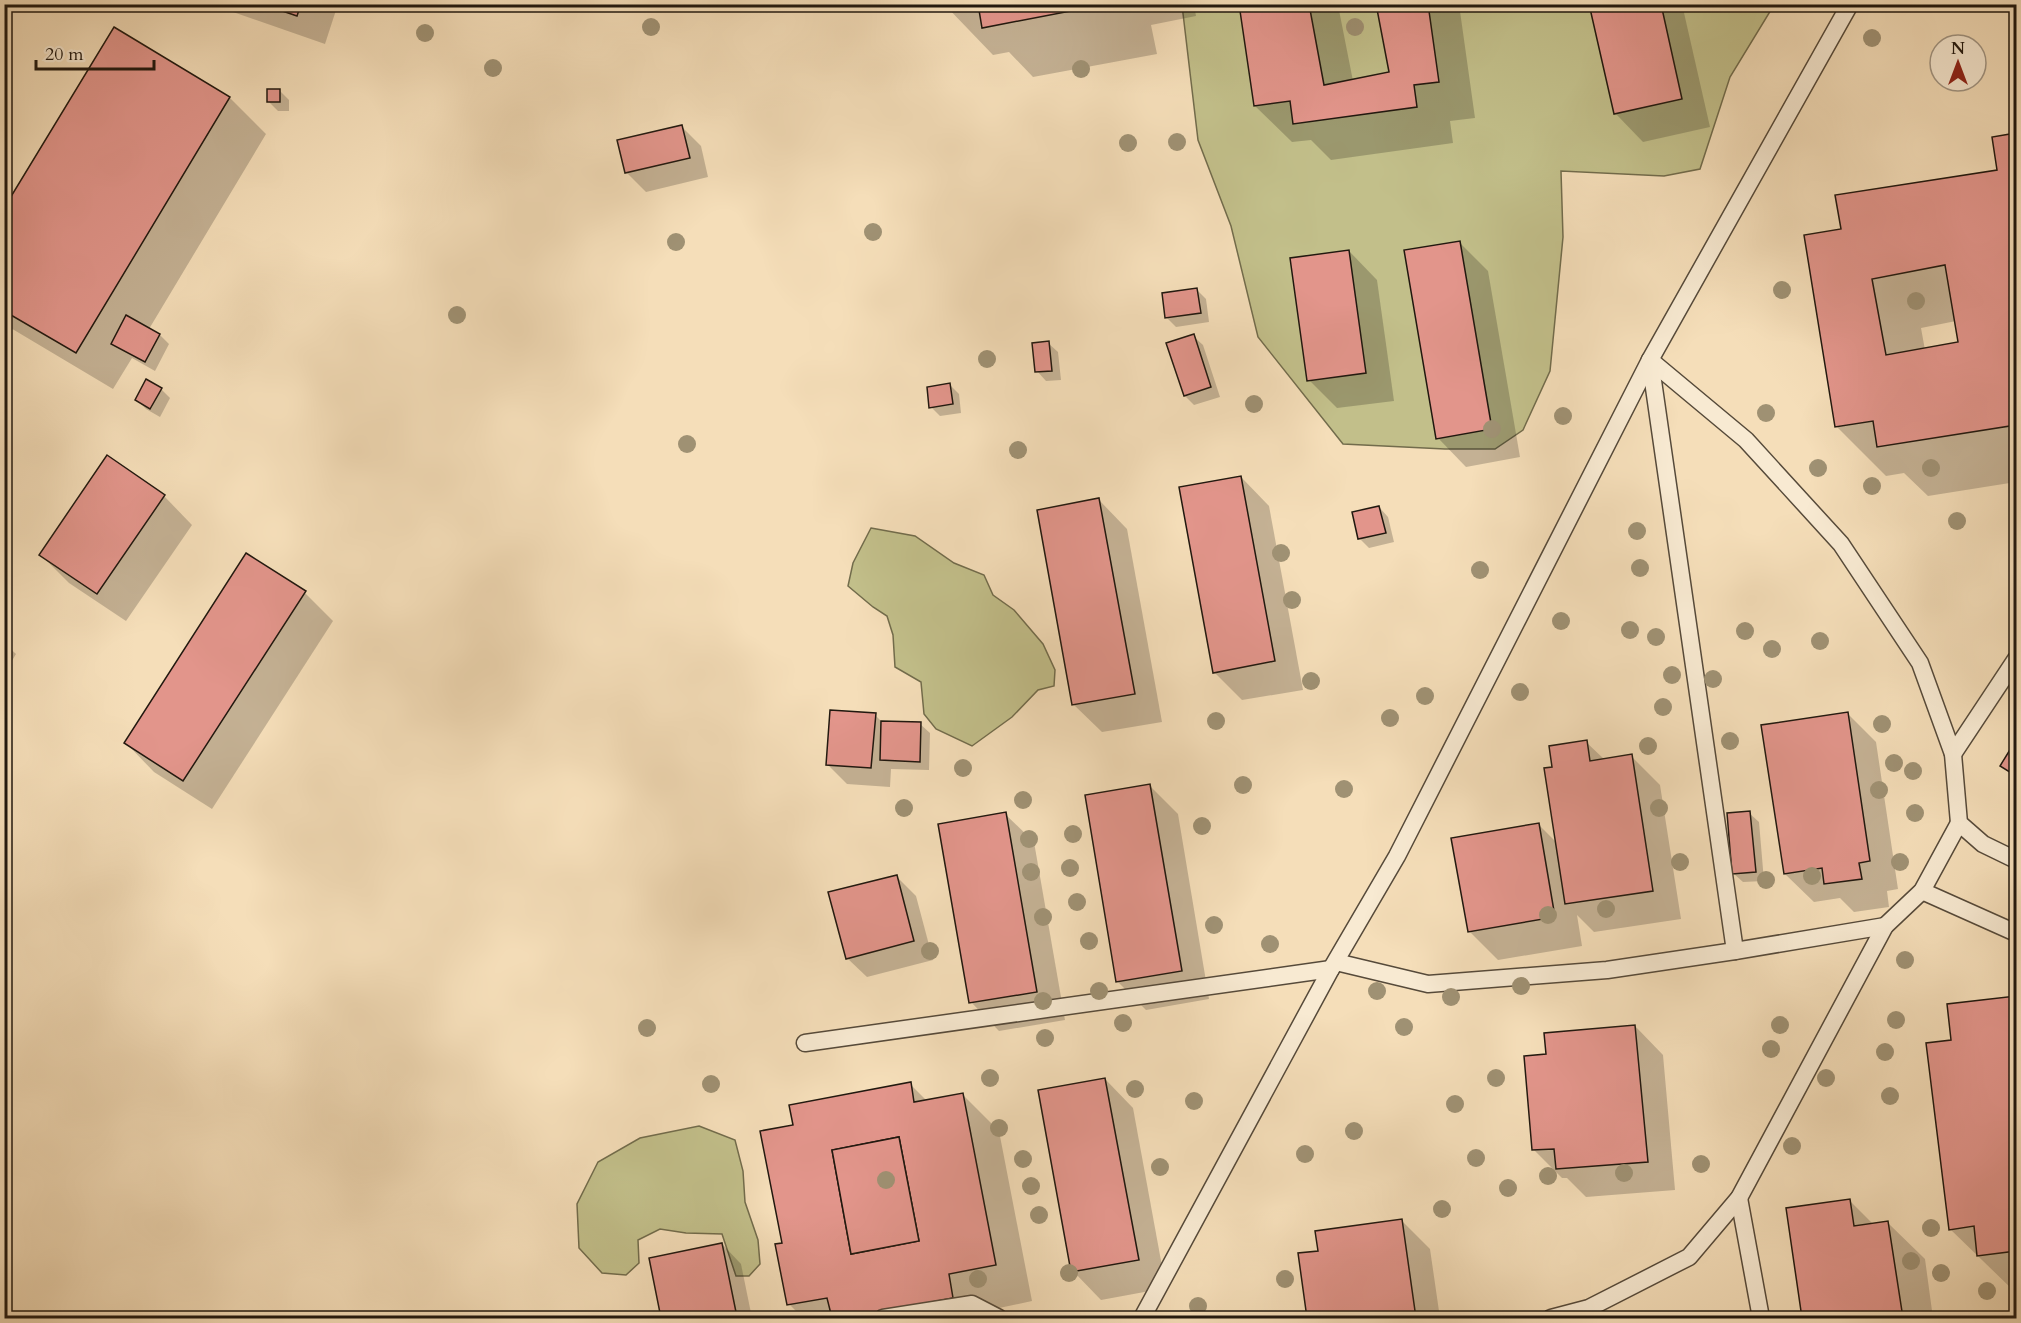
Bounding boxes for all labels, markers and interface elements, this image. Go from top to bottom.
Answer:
scale bar [36,33,154,71]
north arrow [1928,33,1988,93]
text: N [1951,38,1965,60]
text: 20 m [45,42,84,67]

